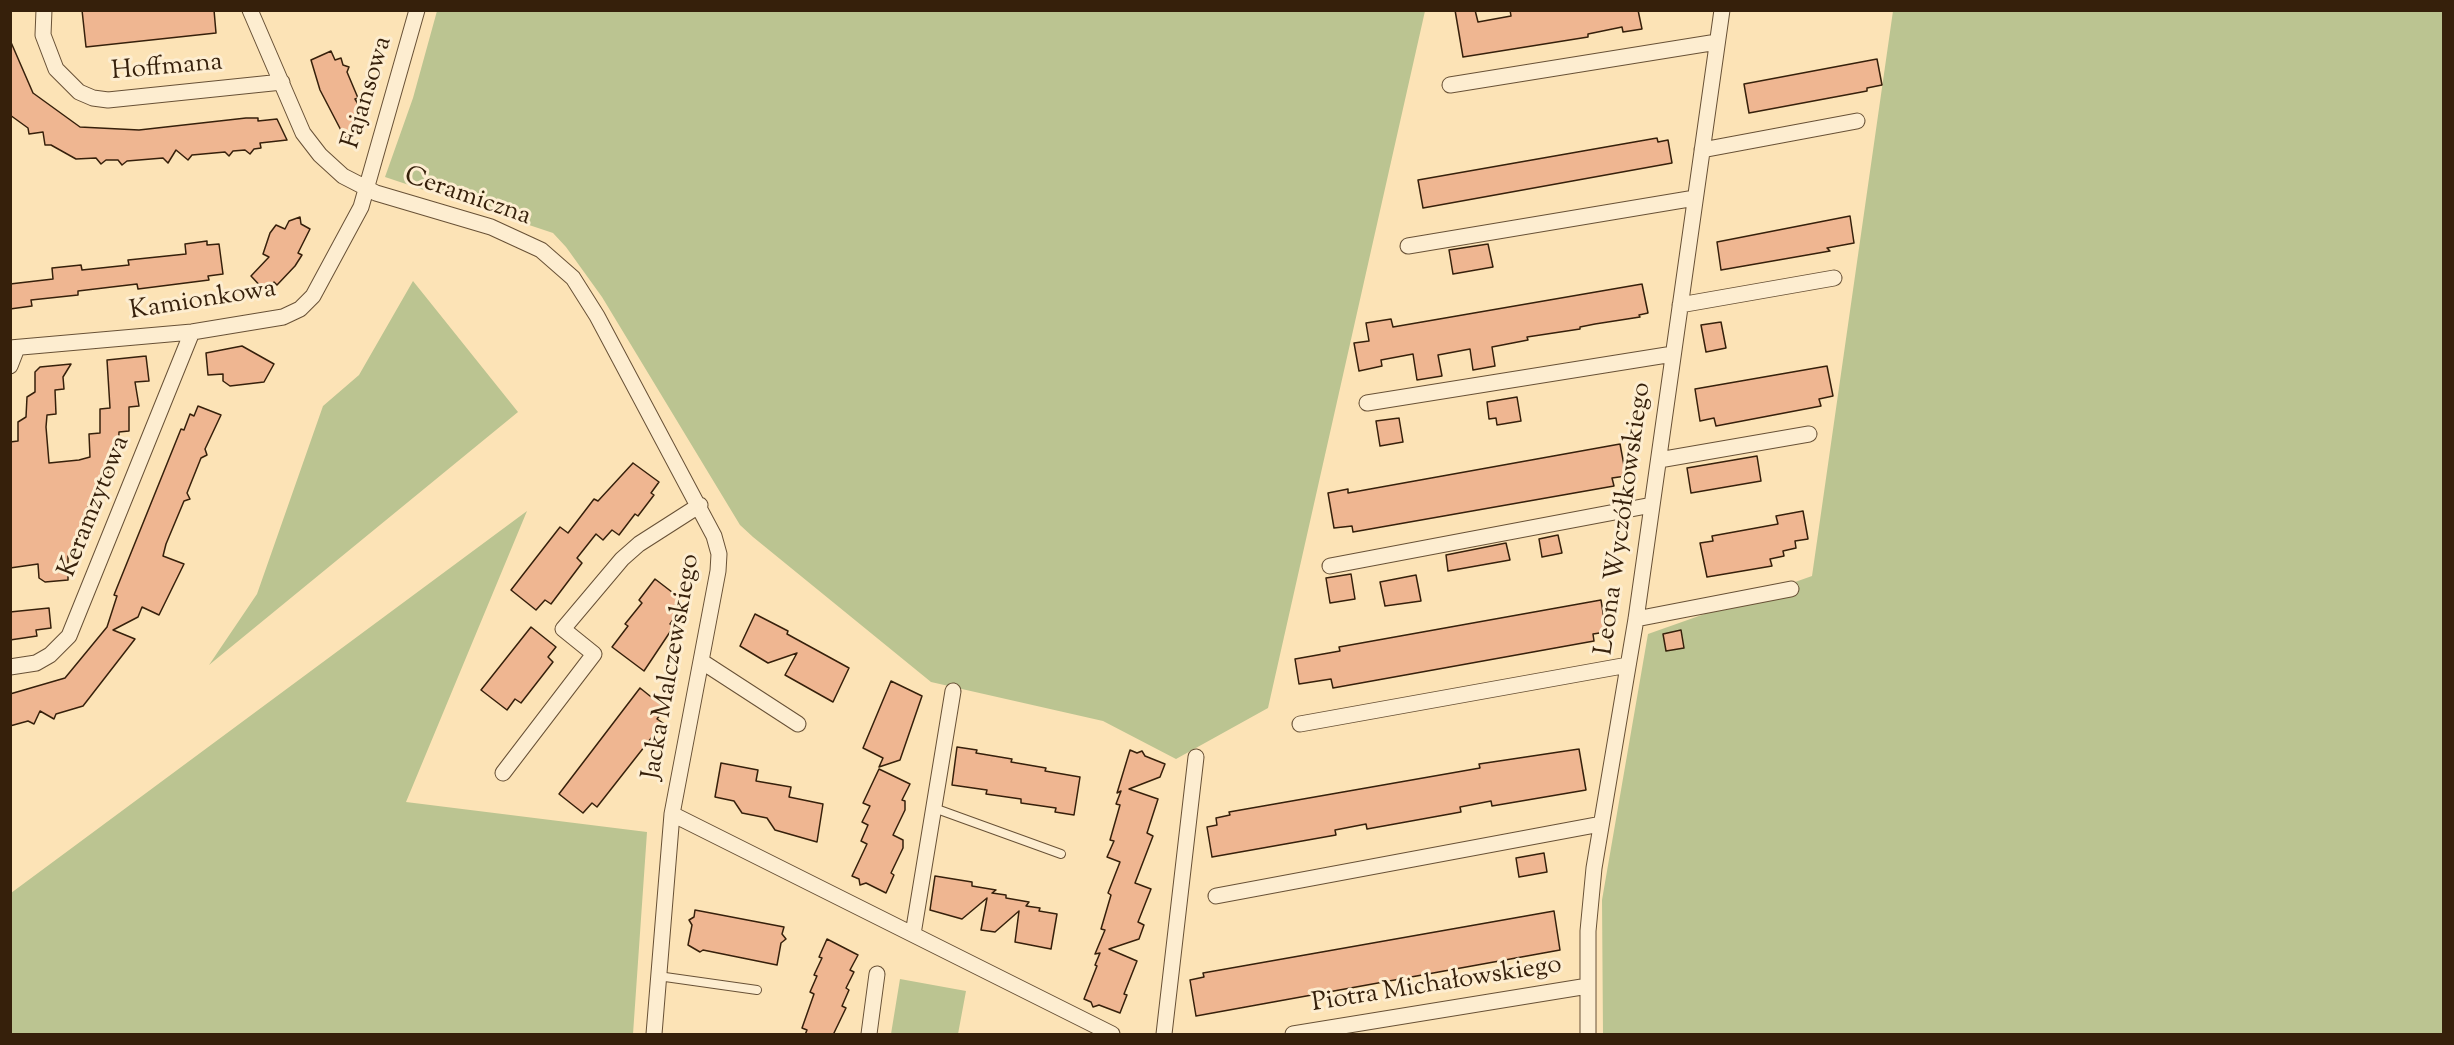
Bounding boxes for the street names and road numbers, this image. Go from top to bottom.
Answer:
street label: Fajansowa [337,33,401,153]
street label: Hoffmana [110,49,224,89]
street label: Ceramiczna [400,162,534,234]
street label: Kamionkowa [128,275,278,329]
street label: Leona Wyczółkowskiego [1590,381,1660,657]
street label: Keramzytowa [54,432,138,582]
street label: Jacka Malczewskiego [638,552,708,782]
street label: Piotra Michałowskiego [1310,951,1564,1021]

